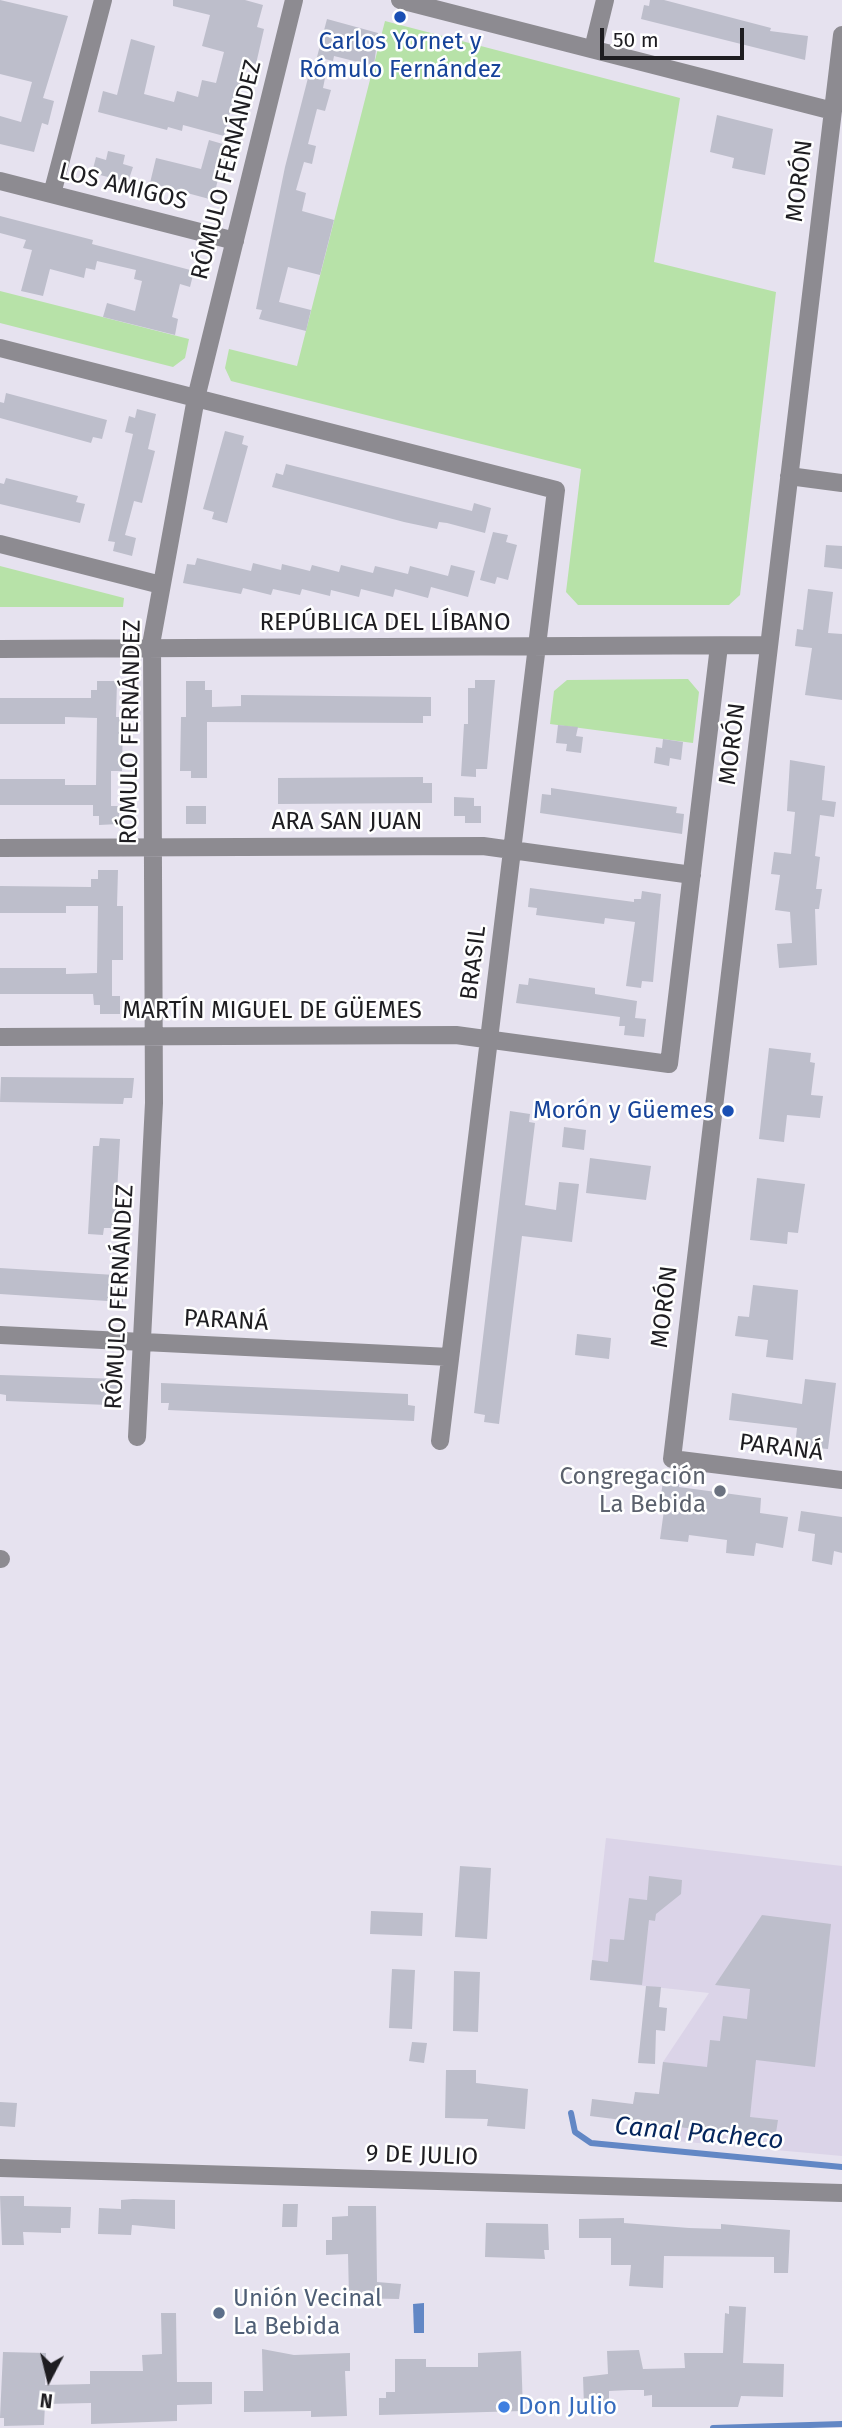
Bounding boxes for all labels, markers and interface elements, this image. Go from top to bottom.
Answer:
marker: Carlos Yornet y Rómulo Fernández [392,9,408,25]
scale bar [604,14,748,58]
text: 50 m [613,27,659,53]
place label: Carlos Yornet y Rómulo Fernández [299,28,501,84]
street label: RÓMULO FERNÁNDEZ [186,57,268,283]
street label: MORÓN [781,138,819,224]
street label: LOS AMIGOS [56,157,190,217]
street label: REPÚBLICA DEL LÍBANO [259,609,511,637]
street label: RÓMULO FERNÁNDEZ [115,619,147,845]
street label: MORÓN [714,701,752,787]
street label: ARA SAN JUAN [272,808,422,836]
street label: BRASIL [455,924,493,1002]
street label: MARTÍN MIGUEL DE GÜEMES [122,997,422,1025]
place label: Morón y Güemes [533,1097,714,1125]
marker: Morón y Güemes [720,1103,736,1119]
street label: RÓMULO FERNÁNDEZ [100,1184,140,1410]
street label: MORÓN [646,1264,684,1350]
street label: PARANÁ [183,1304,269,1338]
street label: PARANÁ [737,1429,825,1467]
place label: Congregación La Bebida [559,1463,706,1519]
marker: Congregación La Bebida [712,1483,728,1499]
water label: Canal Pacheco [613,2111,785,2157]
street label: 9 DE JULIO [365,2140,479,2172]
place label: Unión Vecinal La Bebida [233,2285,382,2341]
marker: Unión Vecinal La Bebida [211,2305,227,2321]
north arrow [14,2344,84,2414]
text: N [39,2388,54,2413]
place label: Don Julio [518,2393,617,2421]
marker: Don Julio [496,2399,512,2415]

